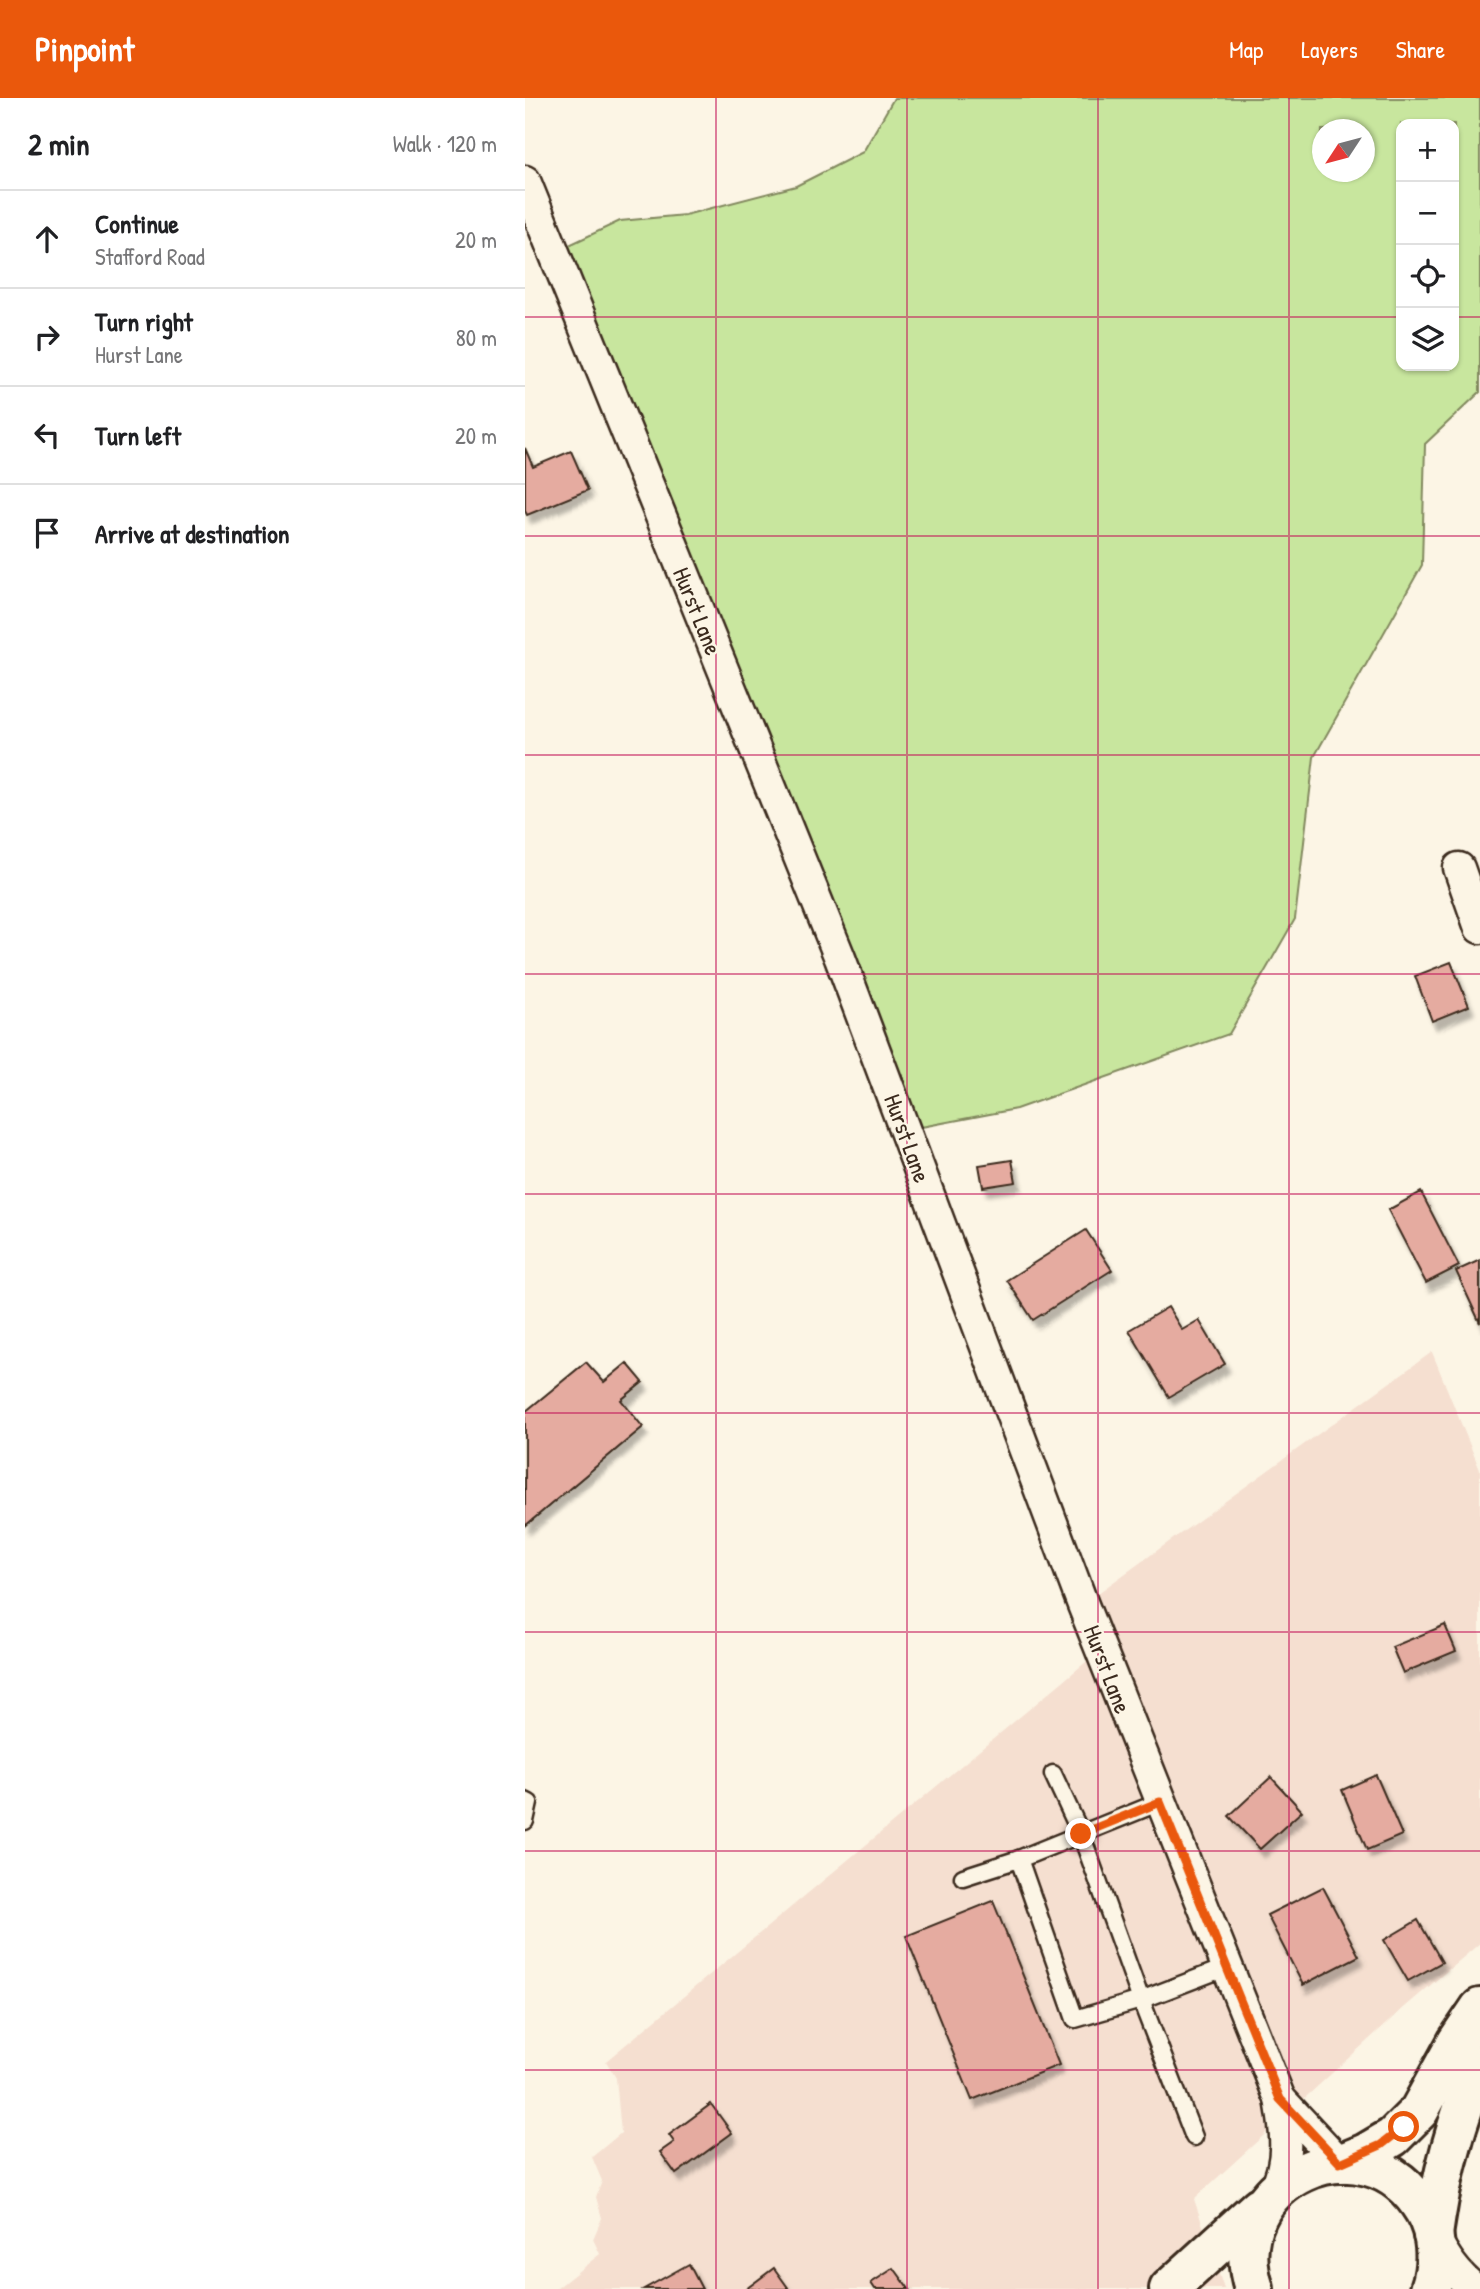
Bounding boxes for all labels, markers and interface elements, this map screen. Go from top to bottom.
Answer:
text: Pinpoint [35,27,134,71]
text: Map [1229,33,1263,65]
text: Layers [1301,33,1358,65]
text: Share [1396,33,1445,65]
north arrow [1312,119,1375,182]
map controls [1396,119,1459,371]
button: + [1396,119,1459,182]
text: 2 min [28,124,90,164]
text: Walk · 120 m [393,128,497,159]
button: − [1396,182,1459,245]
text: Continue [95,206,179,241]
icon: ahead [28,220,66,258]
text: 20 m [455,224,497,255]
text: Stafford Road [95,241,205,272]
button: locate [1396,245,1459,308]
text: Turn right [95,304,193,339]
button: layers [1396,308,1459,371]
icon: right [28,318,66,356]
text: 80 m [456,322,497,353]
text: Hurst Lane [95,339,183,370]
icon: left [28,416,66,454]
text: Turn left [95,418,181,453]
text: 20 m [455,420,497,451]
icon: arrive [28,514,66,552]
text: Arrive at destination [95,516,290,551]
street label: Hurst Lane [666,562,730,660]
street label: Hurst Lane [877,1089,939,1187]
street label: Hurst Lane [1077,1620,1140,1718]
route end [1065,1818,1096,1849]
route start [1388,2111,1419,2142]

